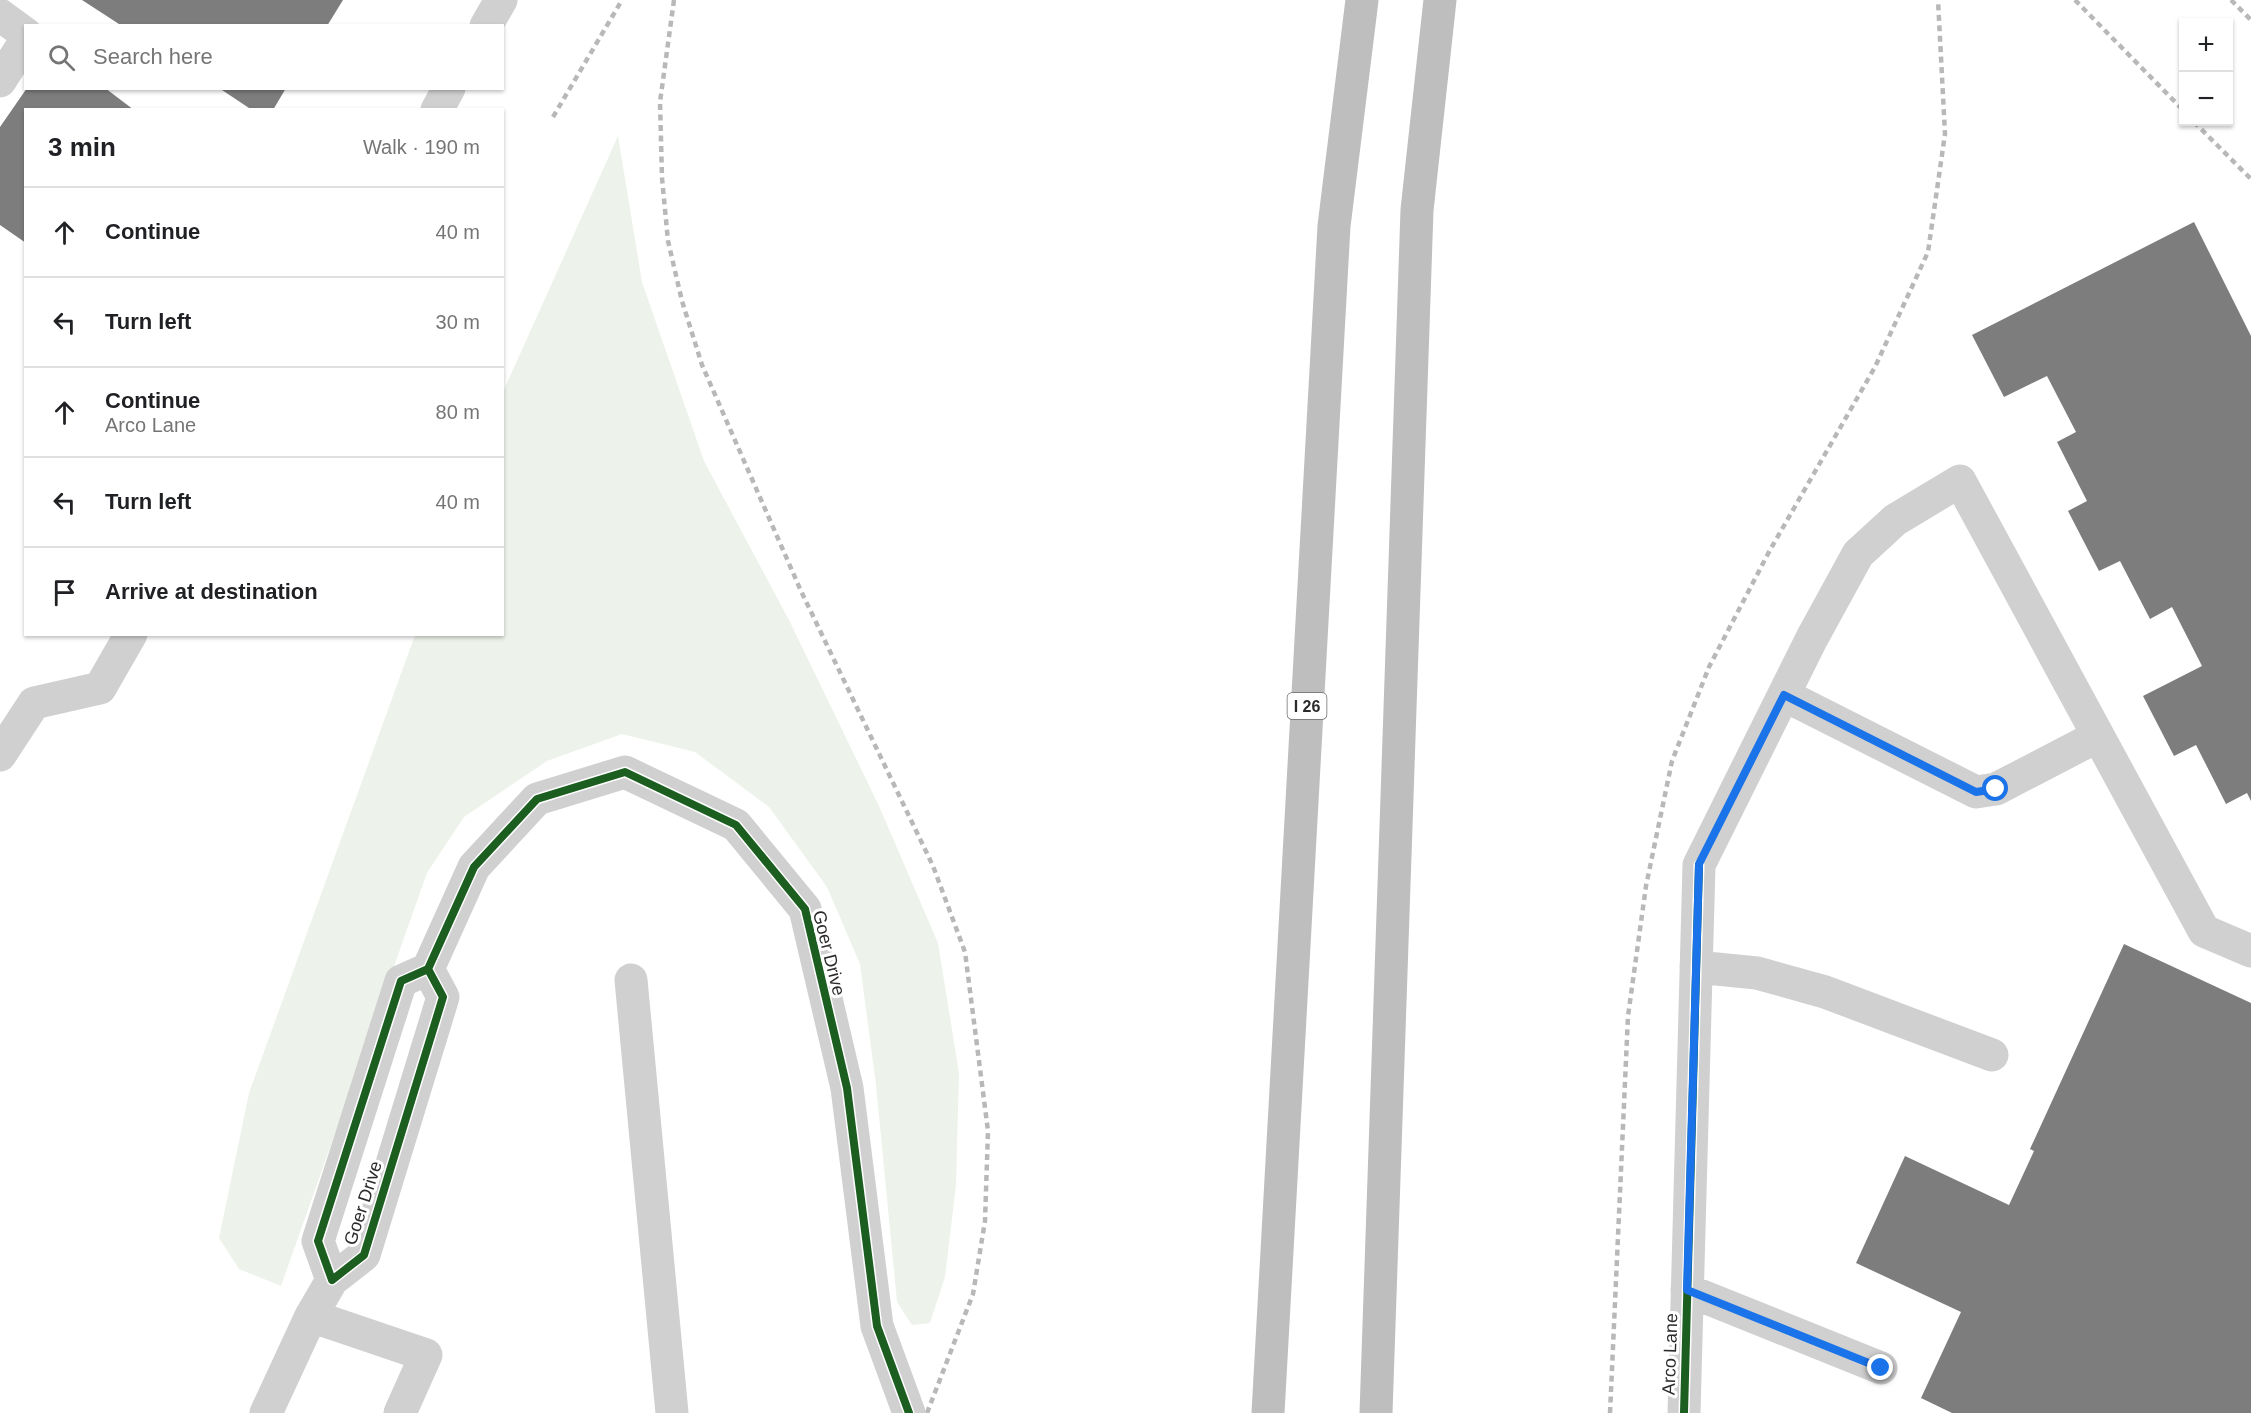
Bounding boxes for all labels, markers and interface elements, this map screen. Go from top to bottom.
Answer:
map controls [2179,18,2233,126]
button: + [2179,18,2233,72]
search box [24,24,504,90]
icon: search [45,41,78,74]
text: Search here [93,44,213,69]
button: − [2179,72,2233,126]
text: 3 min [48,132,116,162]
text: Walk · 190 m [363,136,480,158]
icon: ahead [48,216,81,249]
text: Continue [105,219,200,244]
text: 40 m [436,221,480,243]
icon: left [48,306,81,339]
text: Turn left [105,309,191,334]
text: 30 m [436,311,480,333]
text: Continue [105,388,200,413]
icon: ahead [48,396,81,429]
text: 80 m [436,401,480,423]
text: Arco Lane [105,414,196,436]
icon: left [48,486,81,519]
text: Turn left [105,489,191,514]
text: 40 m [436,491,480,513]
icon: arrive [48,576,81,609]
text: Arrive at destination [105,579,318,604]
road number: I 26 [1288,693,1326,719]
route start [1982,775,2008,801]
street label: Goer Drive [809,908,849,998]
street label: Goer Drive [340,1159,386,1247]
street label: Arco Lane [1659,1313,1681,1395]
route end [1867,1354,1893,1380]

